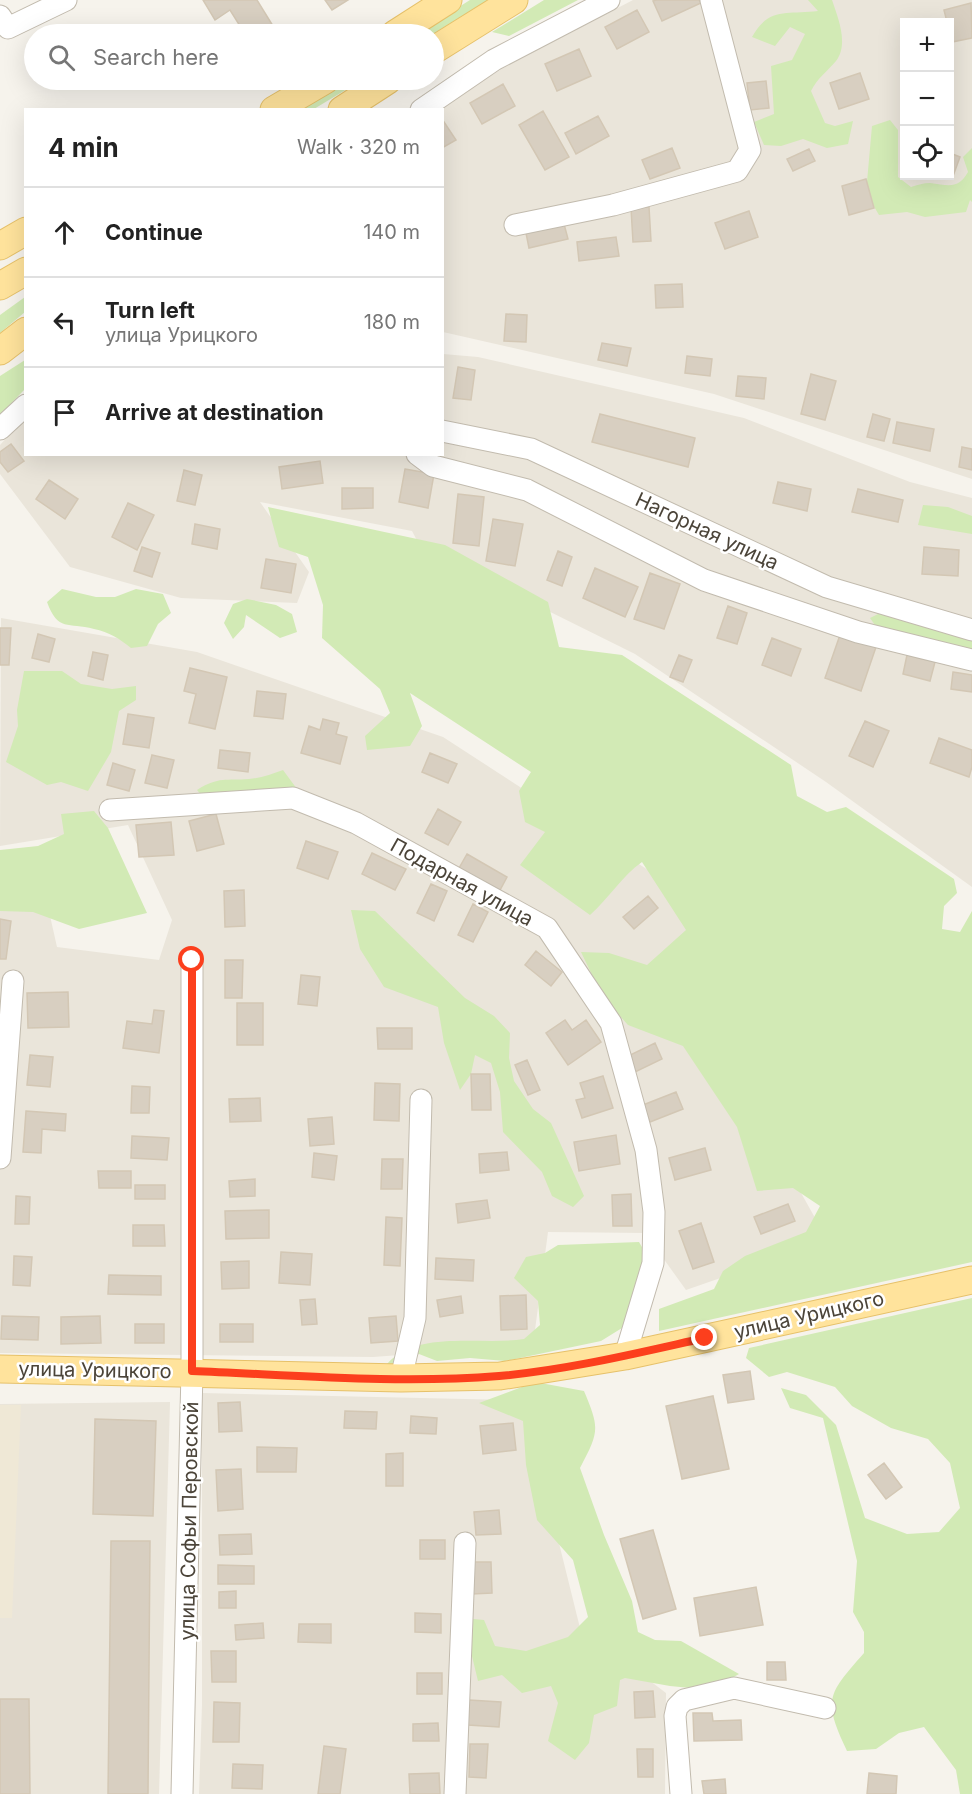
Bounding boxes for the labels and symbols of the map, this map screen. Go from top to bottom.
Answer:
street label: Нагорная улица [632,487,782,575]
street label: Подарная улица [386,833,538,931]
route start [178,946,204,972]
street label: улица Урицкого [732,1286,886,1344]
route end [691,1324,717,1350]
street label: улица Урицкого [18,1357,172,1383]
street label: улица Софьи Перовской [175,1401,203,1641]

